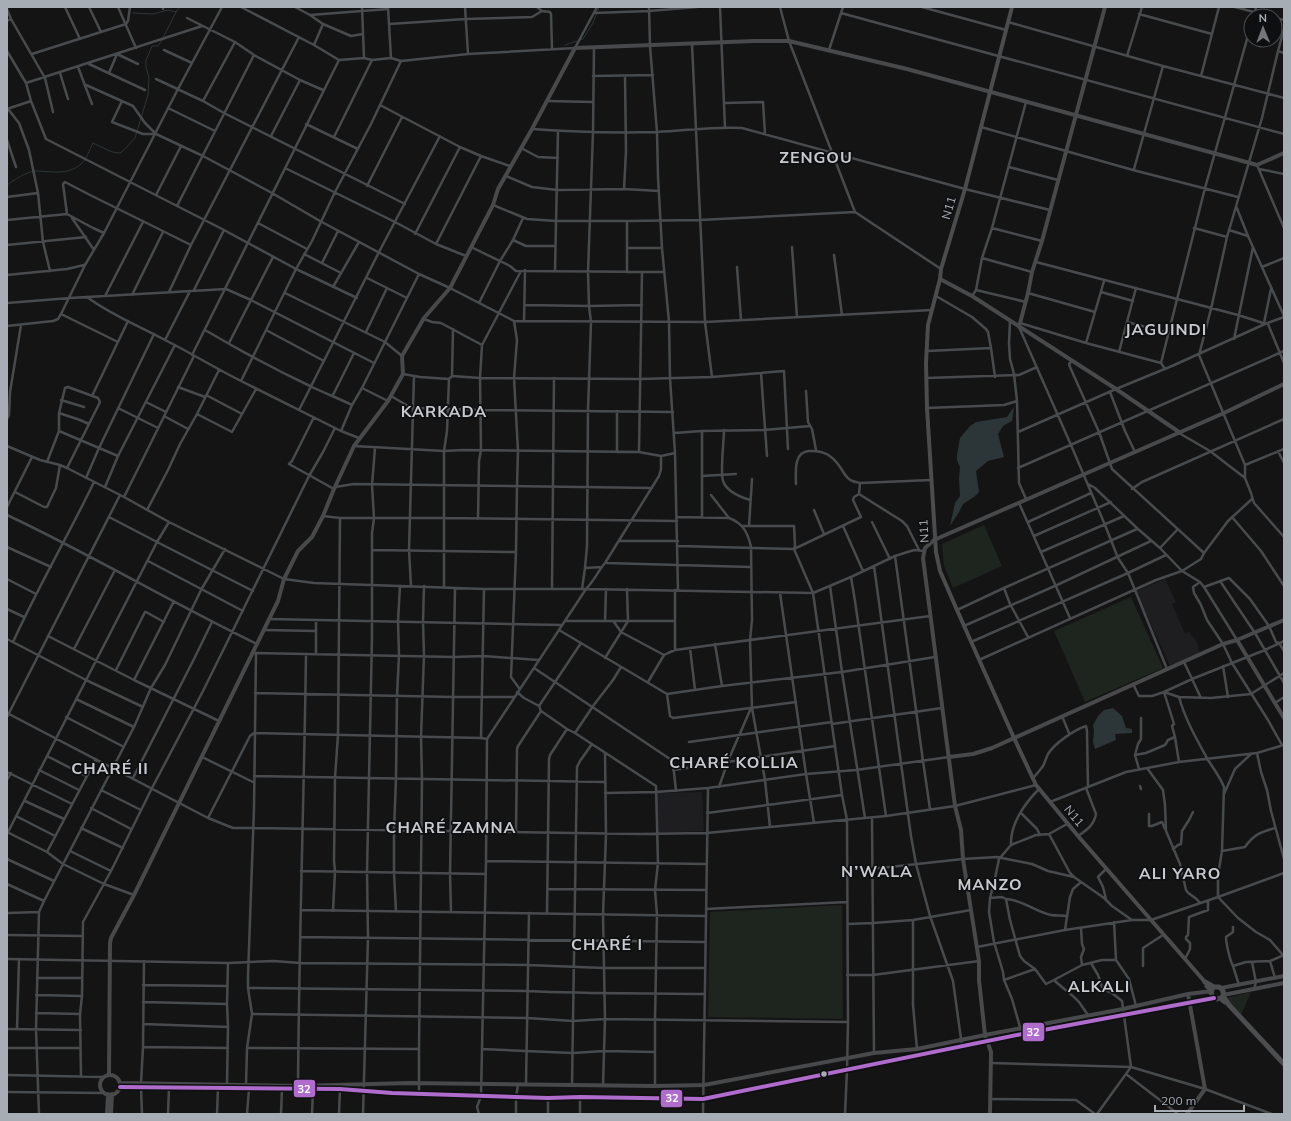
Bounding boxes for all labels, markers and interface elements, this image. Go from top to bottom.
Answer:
north arrow [1243,8,1283,48]
text: N [1259,11,1267,25]
district label: ZENGOU [779,147,853,167]
street label: N11 [938,195,959,221]
district label: JAGUINDI [1125,319,1207,339]
district label: KARKADA [401,401,487,421]
street label: N11 [915,519,932,543]
district label: CHARÉ KOLLIA [669,752,799,772]
district label: CHARÉ II [71,758,149,778]
street label: N11 [1061,802,1088,829]
district label: CHARÉ ZAMNA [385,817,517,837]
district label: N’WALA [841,861,913,881]
district label: ALI YARO [1139,863,1221,883]
district label: MANZO [957,874,1023,894]
district label: CHARÉ I [571,934,643,954]
district label: ALKALI [1068,976,1130,996]
line badge: 32 [1022,1022,1045,1042]
text: 32 [1026,1025,1040,1039]
unlabelled marker [819,1069,829,1079]
line badge: 32 [293,1079,316,1098]
text: 32 [297,1082,311,1096]
scale bar [1155,1087,1244,1113]
line badge: 32 [660,1089,683,1108]
text: 32 [665,1091,679,1105]
text: 200 m [1161,1093,1196,1108]

